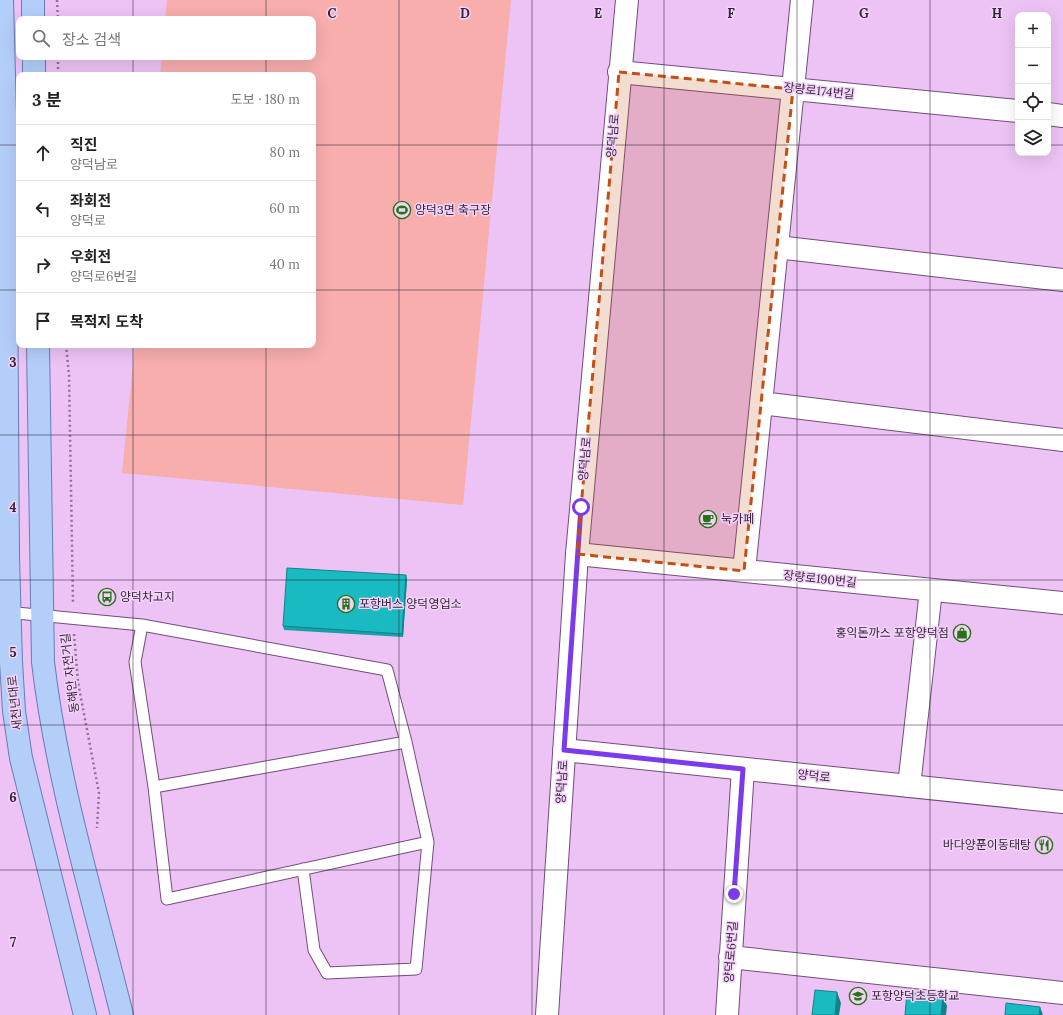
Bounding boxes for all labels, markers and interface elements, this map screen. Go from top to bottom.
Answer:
text: C [328,5,337,22]
text: D [460,5,470,22]
text: E [594,5,602,22]
text: F [727,5,735,22]
text: G [859,5,869,22]
text: H [992,5,1002,22]
map controls [1015,12,1051,156]
button: + [1015,12,1051,48]
search box [16,16,316,60]
icon: search [30,27,52,49]
text: 장소 검색 [62,30,121,49]
button: − [1015,48,1051,84]
street label: 장량로174번길 [783,79,855,102]
button: locate [1015,84,1051,120]
text: 3 분 [32,89,62,111]
text: 도보 · 180 m [231,91,300,108]
street label: 양덕남로 [603,113,622,159]
button: layers [1015,120,1051,156]
text: 직진 [70,135,98,154]
icon: ahead [32,142,54,164]
text: 80 m [270,144,300,161]
text: 양덕남로 [70,156,118,173]
text: 좌회전 [70,191,111,210]
icon: left [32,198,54,220]
text: 60 m [269,200,300,217]
sports icon: 양덕3면 축구장 [392,200,412,220]
place label: 양덕3면 축구장 [415,202,491,217]
text: 양덕로 [70,212,106,229]
text: 우회전 [70,247,111,266]
icon: right [32,254,54,276]
text: 40 m [270,256,300,273]
text: 양덕로6번길 [70,268,137,285]
icon: arrive [32,310,54,332]
text: 목적지 도착 [70,312,143,331]
text: 3 [9,354,17,371]
street label: 양덕남로 [575,436,594,482]
route start [572,498,590,516]
text: 4 [9,499,17,516]
cafe icon: 눅카페 [698,509,718,529]
place label: 눅카페 [721,511,754,526]
street label: 장량로190번길 [782,567,858,590]
bus stop icon: 양덕차고지 [97,587,117,607]
place label: 양덕차고지 [120,589,175,604]
building icon: 포항버스 양덕영업소 [336,594,356,614]
place label: 포항버스 양덕영업소 [359,596,462,611]
shop icon: 홍익돈까스 포항양덕점 [952,623,972,643]
place label: 홍익돈까스 포항양덕점 [835,625,949,640]
street label: 동해안 자전거길 [57,632,82,714]
text: 5 [9,644,17,661]
street label: 새천년대로 [4,675,25,731]
street label: 양덕남로 [552,759,571,805]
street label: 양덕로 [797,766,831,785]
text: 6 [9,789,17,806]
restaurant icon: 바다양푼이동태탕 [1034,835,1054,855]
place label: 바다양푼이동태탕 [943,837,1031,852]
route end [725,885,743,903]
street label: 양덕로6번길 [721,920,740,983]
text: 7 [10,934,16,951]
school or university icon: 포항양덕초등학교 [848,986,868,1006]
place label: 포항양덕초등학교 [871,988,959,1003]

